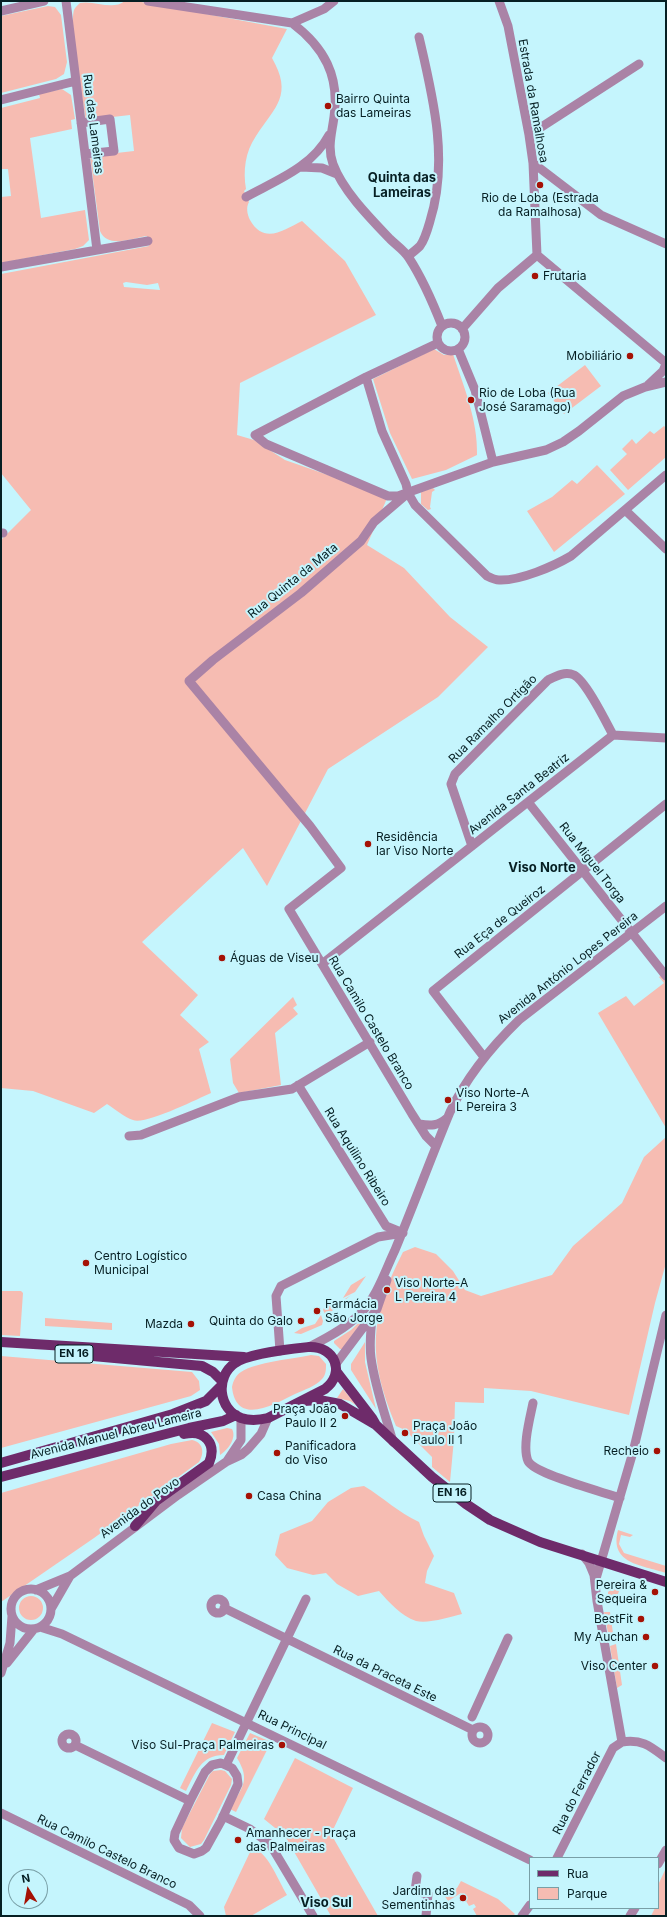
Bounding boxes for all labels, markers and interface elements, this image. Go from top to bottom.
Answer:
street label: Estrada da Ramalhosa [515,38,551,164]
street label: Rua das Lameiras [80,73,106,175]
place label: Bairro Quinta das Lameiras [336,92,411,120]
marker: Bairro Quinta das Lameiras [323,101,333,111]
district label: Quinta das Lameiras [368,170,436,201]
marker: Rio de Loba (Estrada da Ramalhosa) [535,180,545,190]
place label: Rio de Loba (Estrada da Ramalhosa) [481,191,599,219]
place label: Frutaria [543,269,586,283]
marker: Frutaria [530,271,540,281]
place label: Mobiliário [566,349,622,363]
marker: Mobiliário [625,351,635,361]
place label: Rio de Loba (Rua José Saramago) [479,386,575,414]
marker: Rio de Loba (Rua José Saramago) [466,395,476,405]
street label: Rua Quinta da Mata [245,540,341,622]
street label: Rua Ramalho Ortigão [446,672,540,766]
street label: Avenida Santa Beatriz [466,750,572,838]
street label: Rua Miguel Torga [556,820,628,906]
place label: Residência lar Viso Norte [376,830,453,858]
marker: Residência lar Viso Norte [363,839,373,849]
district label: Viso Norte [508,860,576,876]
street label: Rua Eça de Queiroz [452,882,548,962]
street label: Avenida António Lopes Pereira [495,909,641,1027]
place label: Águas de Viseu [230,951,319,965]
marker: Águas de Viseu [217,953,227,963]
street label: Rua Camilo Castelo Branco [325,953,417,1093]
place label: Viso Norte-A L Pereira 3 [456,1086,529,1114]
marker: Viso Norte-A L Pereira 3 [443,1095,453,1105]
street label: Rua Aquilino Ribeiro [321,1105,393,1209]
place label: Centro Logístico Municipal [94,1249,187,1277]
marker: Centro Logístico Municipal [81,1258,91,1268]
place label: Viso Norte-A L Pereira 4 [395,1276,468,1304]
marker: Viso Norte-A L Pereira 4 [382,1285,392,1295]
place label: Farmácia São Jorge [325,1297,383,1325]
marker: Farmácia São Jorge [312,1306,322,1316]
place label: Quinta do Galo [209,1314,293,1328]
marker: Quinta do Galo [296,1316,306,1326]
place label: Mazda [145,1317,183,1331]
marker: Mazda [186,1319,196,1329]
road number: EN 16 [55,1345,93,1363]
place label: Praça João Paulo II 2 [273,1402,337,1430]
street label: Avenida Manuel Abreu Lameira [29,1406,203,1462]
marker: Praça João Paulo II 2 [340,1411,350,1421]
place label: Praça João Paulo II 1 [413,1419,477,1447]
marker: Praça João Paulo II 1 [400,1428,410,1438]
place label: Panificadora do Viso [285,1439,356,1467]
place label: Recheio [603,1444,649,1458]
marker: Recheio [652,1446,662,1456]
marker: Panificadora do Viso [272,1448,282,1458]
street label: Avenida do Povo [97,1474,183,1542]
road number: EN 16 [433,1484,471,1502]
place label: Casa China [257,1489,322,1503]
marker: Casa China [244,1491,254,1501]
place label: Pereira & Sequeira [596,1578,647,1606]
marker: Pereira & Sequeira [650,1587,660,1597]
place label: BestFit [594,1612,633,1626]
marker: BestFit [636,1614,646,1624]
place label: My Auchan [574,1630,638,1644]
marker: My Auchan [641,1632,651,1642]
street label: Rua da Praceta Este [331,1643,439,1705]
place label: Viso Center [581,1659,647,1673]
marker: Viso Center [650,1661,660,1671]
street label: Rua Principal [256,1707,328,1753]
place label: Viso Sul-Praça Palmeiras [131,1738,274,1752]
marker: Viso Sul-Praça Palmeiras [277,1740,287,1750]
street label: Rua do Ferrador [550,1749,604,1837]
street label: Rua Camilo Castelo Branco [35,1812,179,1892]
place label: Amanhecer - Praça das Palmeiras [246,1826,356,1854]
marker: Amanhecer - Praça das Palmeiras [233,1835,243,1845]
legend [529,1857,659,1909]
text: Rua [567,1866,589,1881]
north arrow [8,1869,48,1909]
text: N [20,1871,31,1886]
place label: Jardim das Sementinhas [382,1884,455,1912]
text: Parque [567,1886,607,1901]
marker: Jardim das Sementinhas [458,1893,468,1903]
district label: Viso Sul [300,1895,352,1911]

